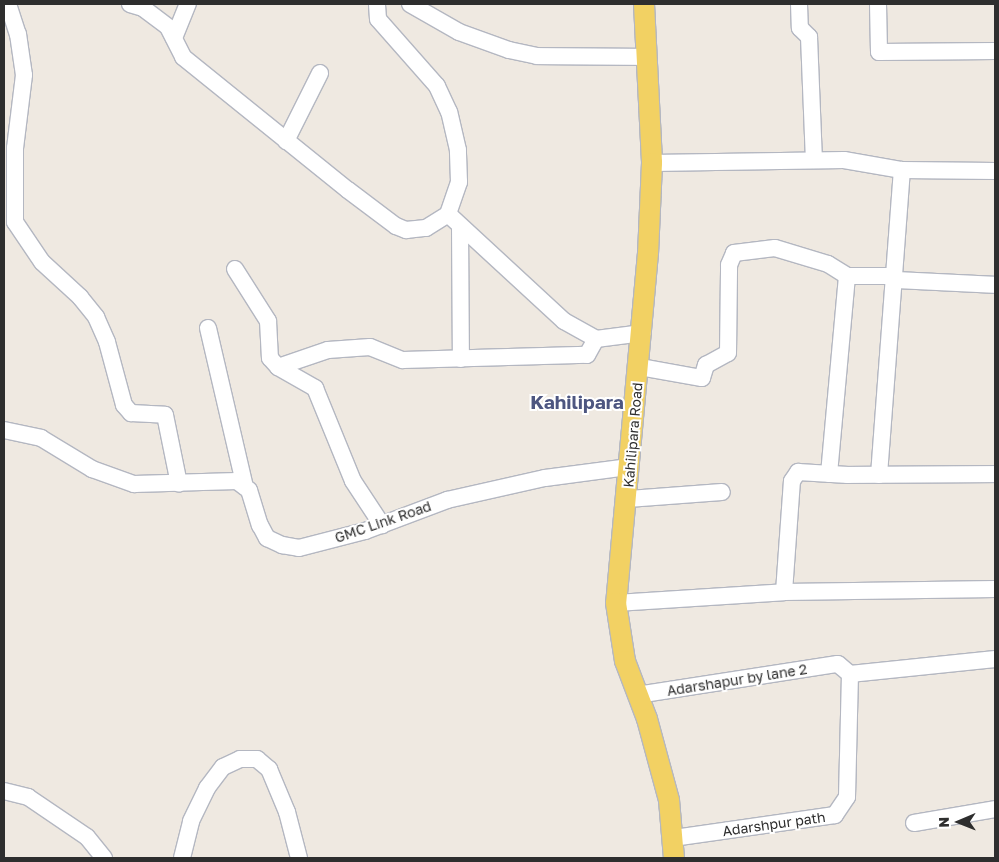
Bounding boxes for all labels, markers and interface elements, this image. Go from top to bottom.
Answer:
street label: Kahilipara Road [620,382,646,488]
district label: Kahilipara [530,391,624,413]
street label: GMC Link Road [333,498,433,546]
street label: Adarshapur by lane 2 [666,661,808,699]
north arrow [934,797,984,847]
street label: Adarshpur path [721,808,827,840]
text: N [935,817,952,828]

